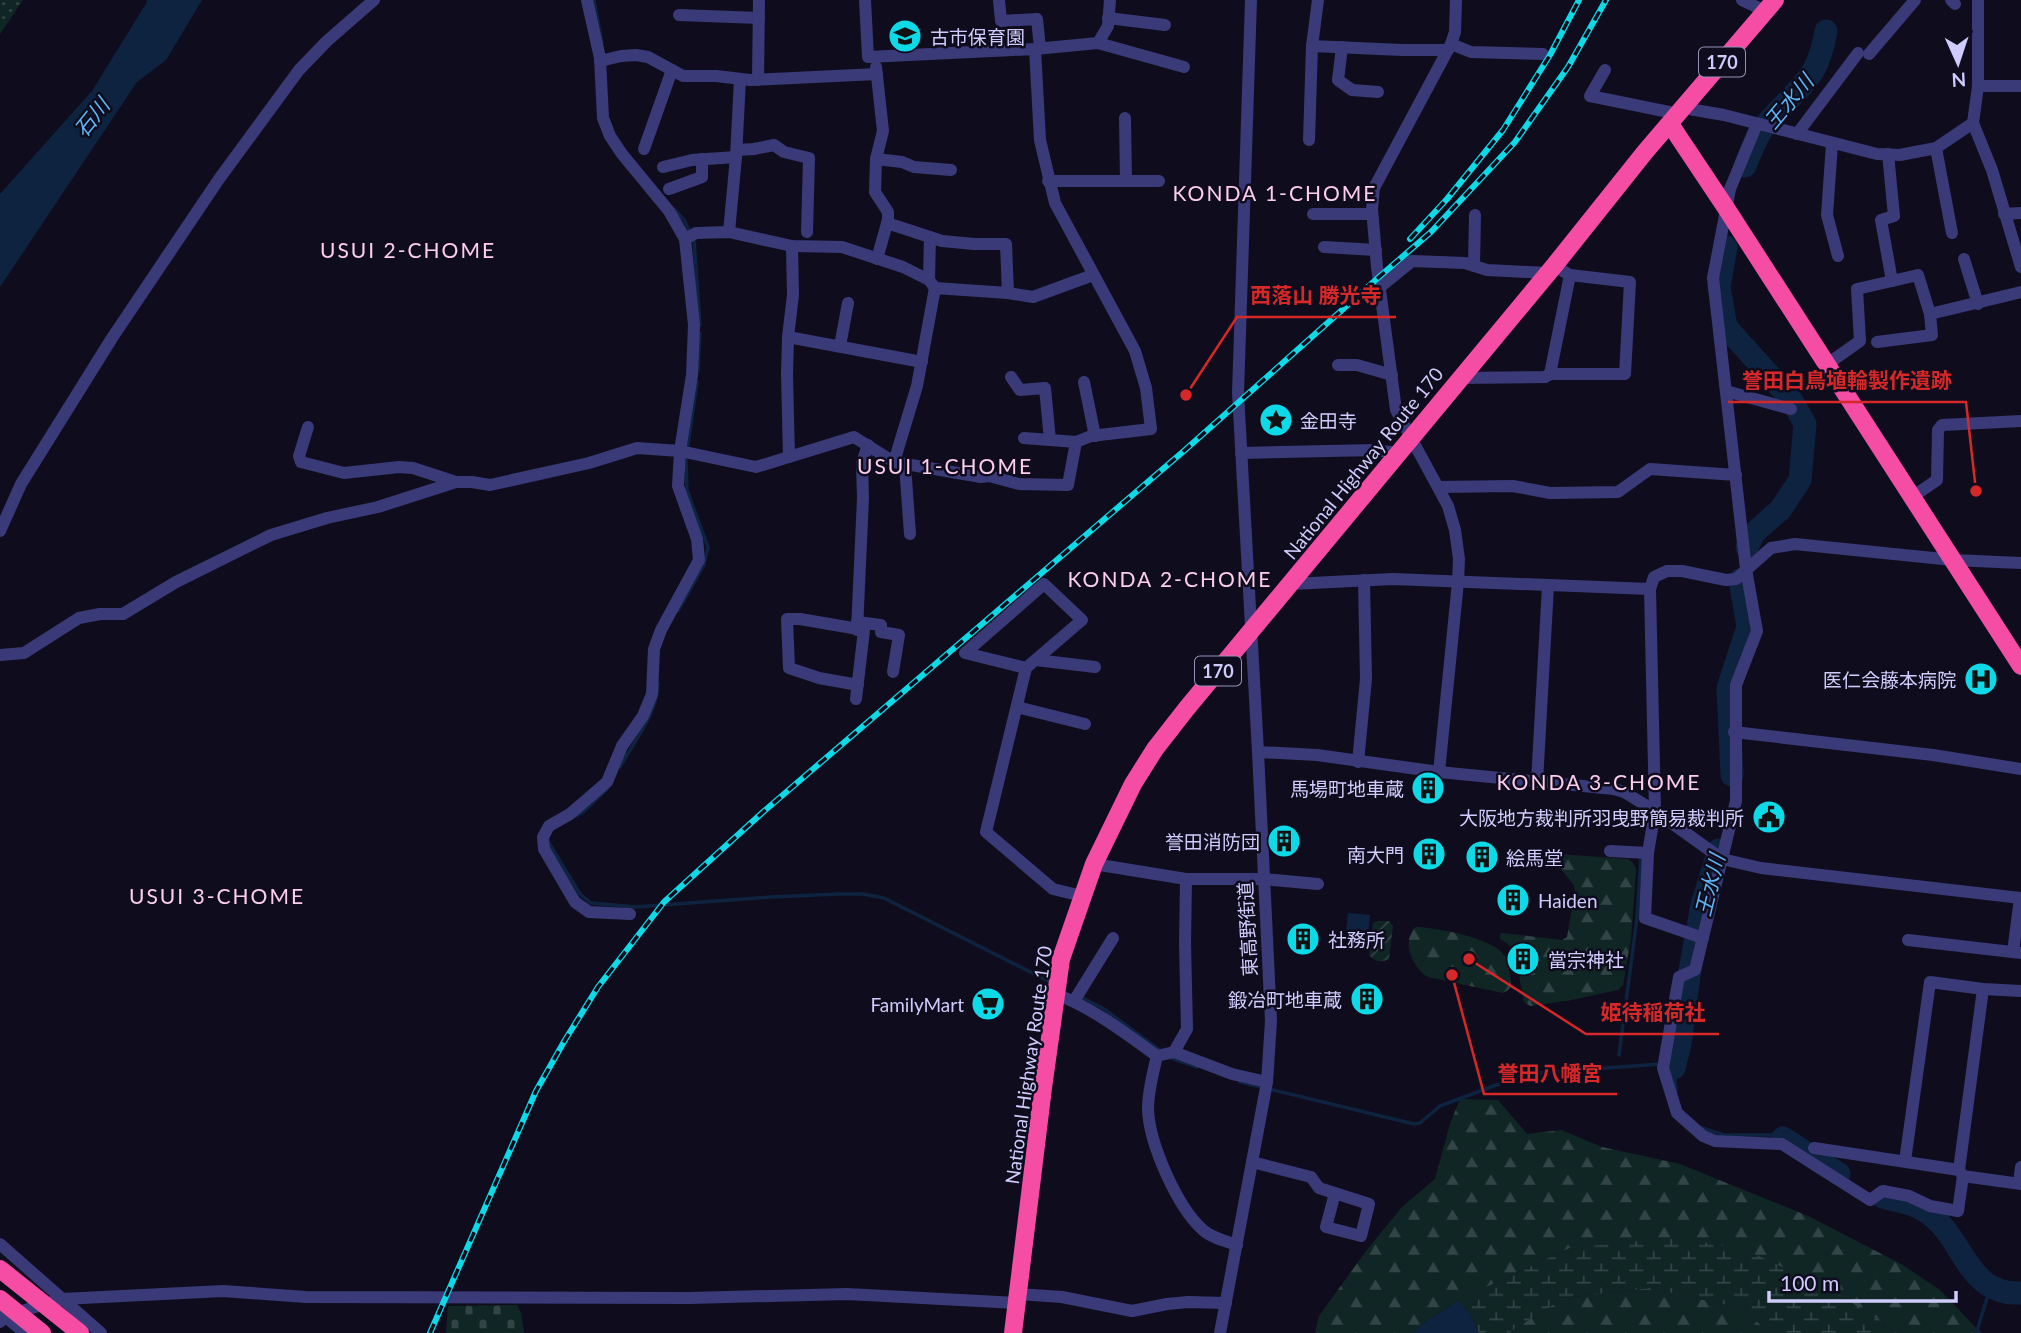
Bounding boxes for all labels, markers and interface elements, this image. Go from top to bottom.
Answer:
school or university icon: 古市保育園 [886,17,924,55]
place label: 古市保育園 [930,25,1025,48]
north arrow [1923,28,1993,98]
road number: 170 [1699,48,1745,76]
water label: 王水川 [1758,67,1819,133]
text: N [1951,69,1967,92]
water label: 石川 [68,91,115,141]
district label: KONDA 1-CHOME [1173,180,1377,205]
district label: USUI 2-CHOME [320,237,496,262]
callout: 西落山 勝光寺 [1237,275,1396,317]
text: 西落山 勝光寺 [1250,282,1382,307]
callout: 誉田白鳥埴輪製作遺跡 [1728,360,1966,402]
street label: National Highway Route 170 [1278,362,1448,564]
text: 誉田白鳥埴輪製作遺跡 [1742,367,1952,392]
place icon: 金田寺 [1257,401,1295,439]
place label: 金田寺 [1300,409,1357,432]
district label: USUI 1-CHOME [857,453,1033,478]
district label: KONDA 2-CHOME [1068,566,1272,591]
road number: 170 [1195,656,1241,686]
hospital icon: 医仁会藤本病院 [1962,660,2000,698]
place label: 医仁会藤本病院 [1823,668,1956,691]
building icon: 馬場町地車蔵 [1409,769,1447,807]
district label: KONDA 3-CHOME [1497,769,1701,794]
place label: 馬場町地車蔵 [1290,777,1404,800]
public building icon: 大阪地方裁判所羽曳野簡易裁判所 [1750,798,1788,836]
place label: 大阪地方裁判所羽曳野簡易裁判所 [1459,806,1744,829]
building icon: 誉田消防団 [1265,822,1303,860]
place label: 誉田消防団 [1165,830,1260,853]
building icon: 南大門 [1410,835,1448,873]
building icon: 絵馬堂 [1463,838,1501,876]
place label: 南大門 [1347,843,1404,866]
place label: 絵馬堂 [1506,846,1563,869]
water label: 王水川 [1689,849,1729,919]
street label: 東高野街道 [1233,881,1261,977]
building icon: Haiden [1494,881,1532,919]
district label: USUI 3-CHOME [129,883,305,908]
place label: Haiden [1538,889,1598,912]
building icon: 社務所 [1284,920,1322,958]
place label: 社務所 [1328,928,1385,951]
building icon: 當宗神社 [1504,940,1542,978]
street label: National Highway Route 170 [1000,944,1056,1186]
place label: 當宗神社 [1548,948,1624,971]
building icon: 鍛冶町地車蔵 [1348,980,1386,1018]
supermarket icon: FamilyMart [969,985,1007,1023]
place label: 鍛冶町地車蔵 [1228,988,1342,1011]
callout: 姫待稲荷社 [1586,992,1719,1034]
place label: FamilyMart [870,993,964,1016]
text: 姫待稲荷社 [1601,999,1706,1024]
callout: 誉田八幡宮 [1484,1052,1617,1094]
text: 誉田八幡宮 [1498,1060,1603,1085]
scale bar [1769,1260,1956,1304]
text: 100 m [1780,1270,1839,1295]

